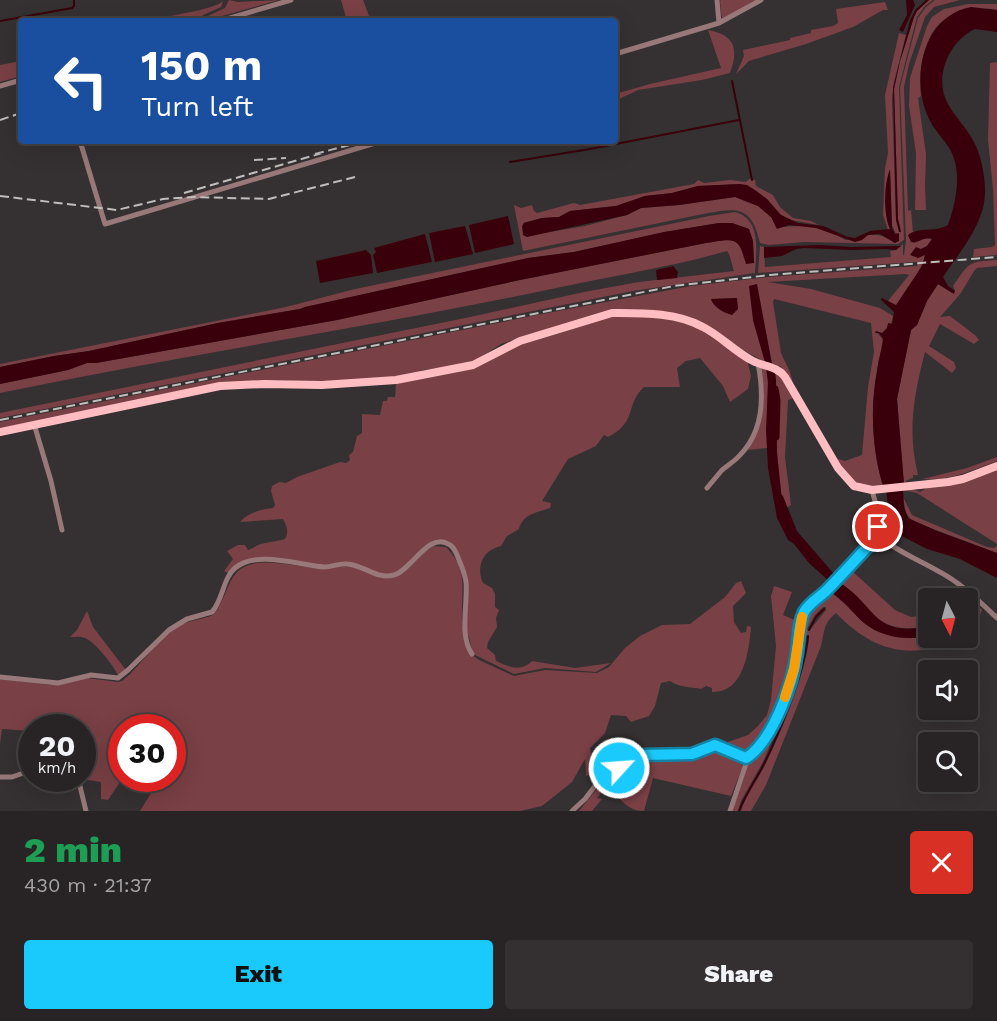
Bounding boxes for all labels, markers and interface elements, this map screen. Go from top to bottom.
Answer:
text: 150 m [141,41,262,90]
icon: left [42,42,120,120]
text: Turn left [141,91,253,123]
pin [852,501,903,552]
icon: arrive [861,510,894,543]
north arrow [918,588,978,648]
map controls [918,588,978,792]
button: sound [918,660,978,720]
speed limit sign: 30 [108,714,186,792]
text: 20 [38,728,76,763]
button: search [918,732,978,792]
position arrow [587,736,651,800]
text: km/h [38,759,76,777]
text: 2 min [24,829,122,871]
button: close [910,831,973,894]
text: 430 m · 21:37 [24,873,152,897]
button: Exit [24,940,493,1009]
button: Share [505,940,973,1009]

